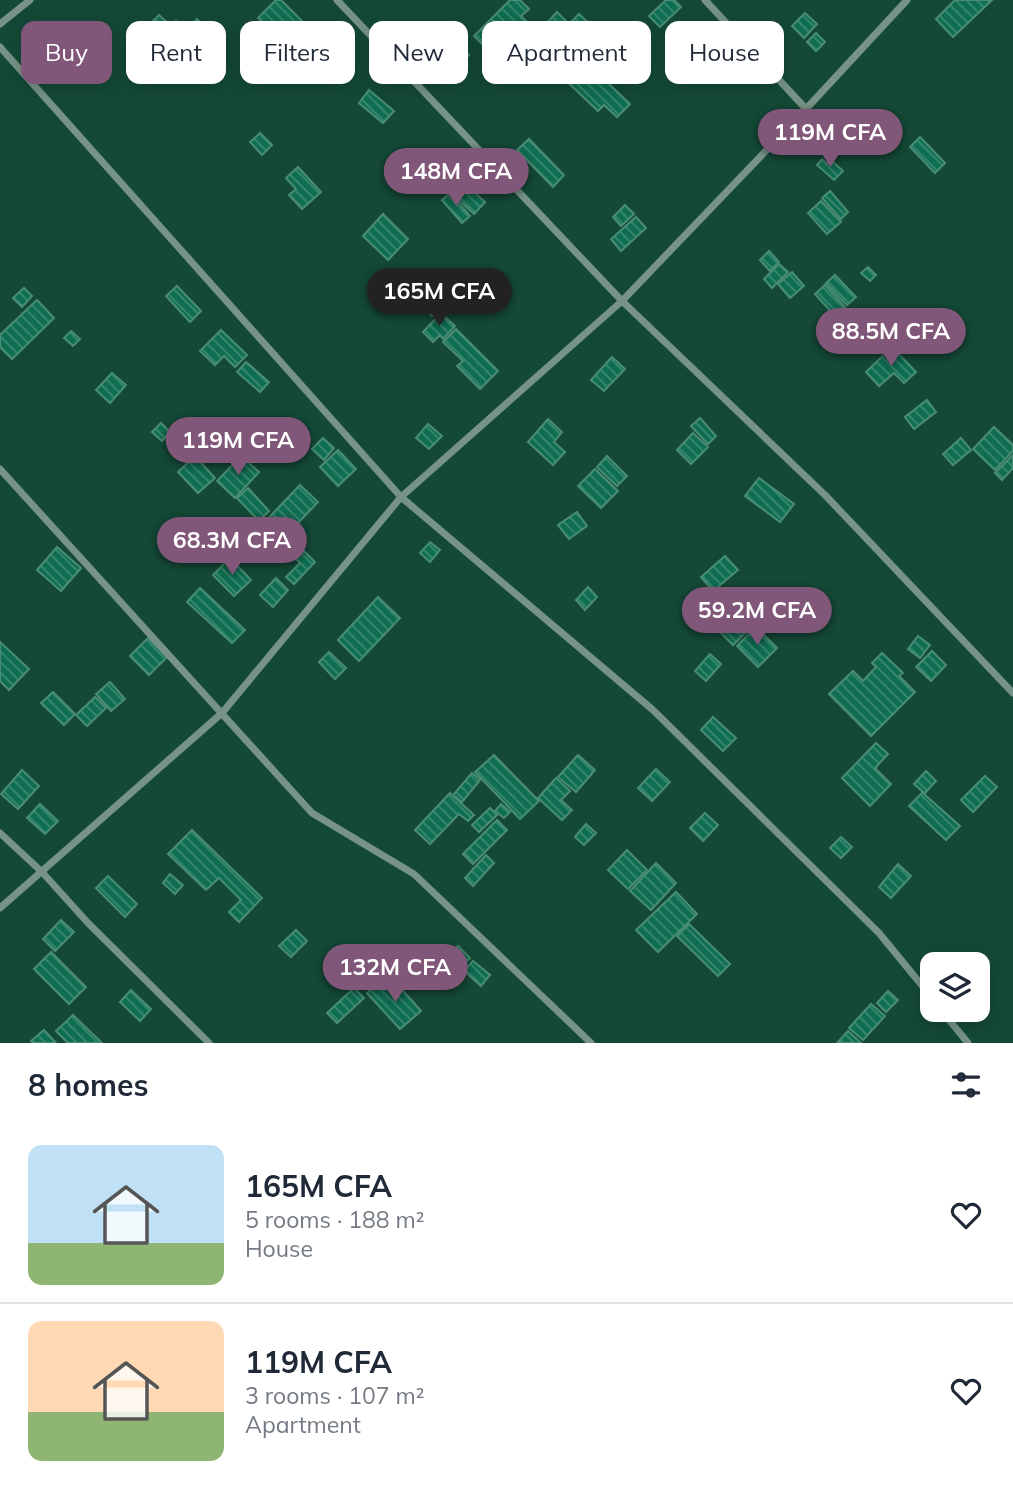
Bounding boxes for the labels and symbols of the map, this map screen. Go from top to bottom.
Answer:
pin: 119M CFA [758,110,902,169]
pin: 148M CFA [384,148,528,208]
pin: 165M CFA [367,268,511,328]
pin: 88.5M CFA [811,308,971,368]
pin: 119M CFA [166,418,310,477]
pin: 68.3M CFA [152,518,312,577]
pin: 59.2M CFA [677,588,837,647]
pin: 132M CFA [323,944,467,1004]

